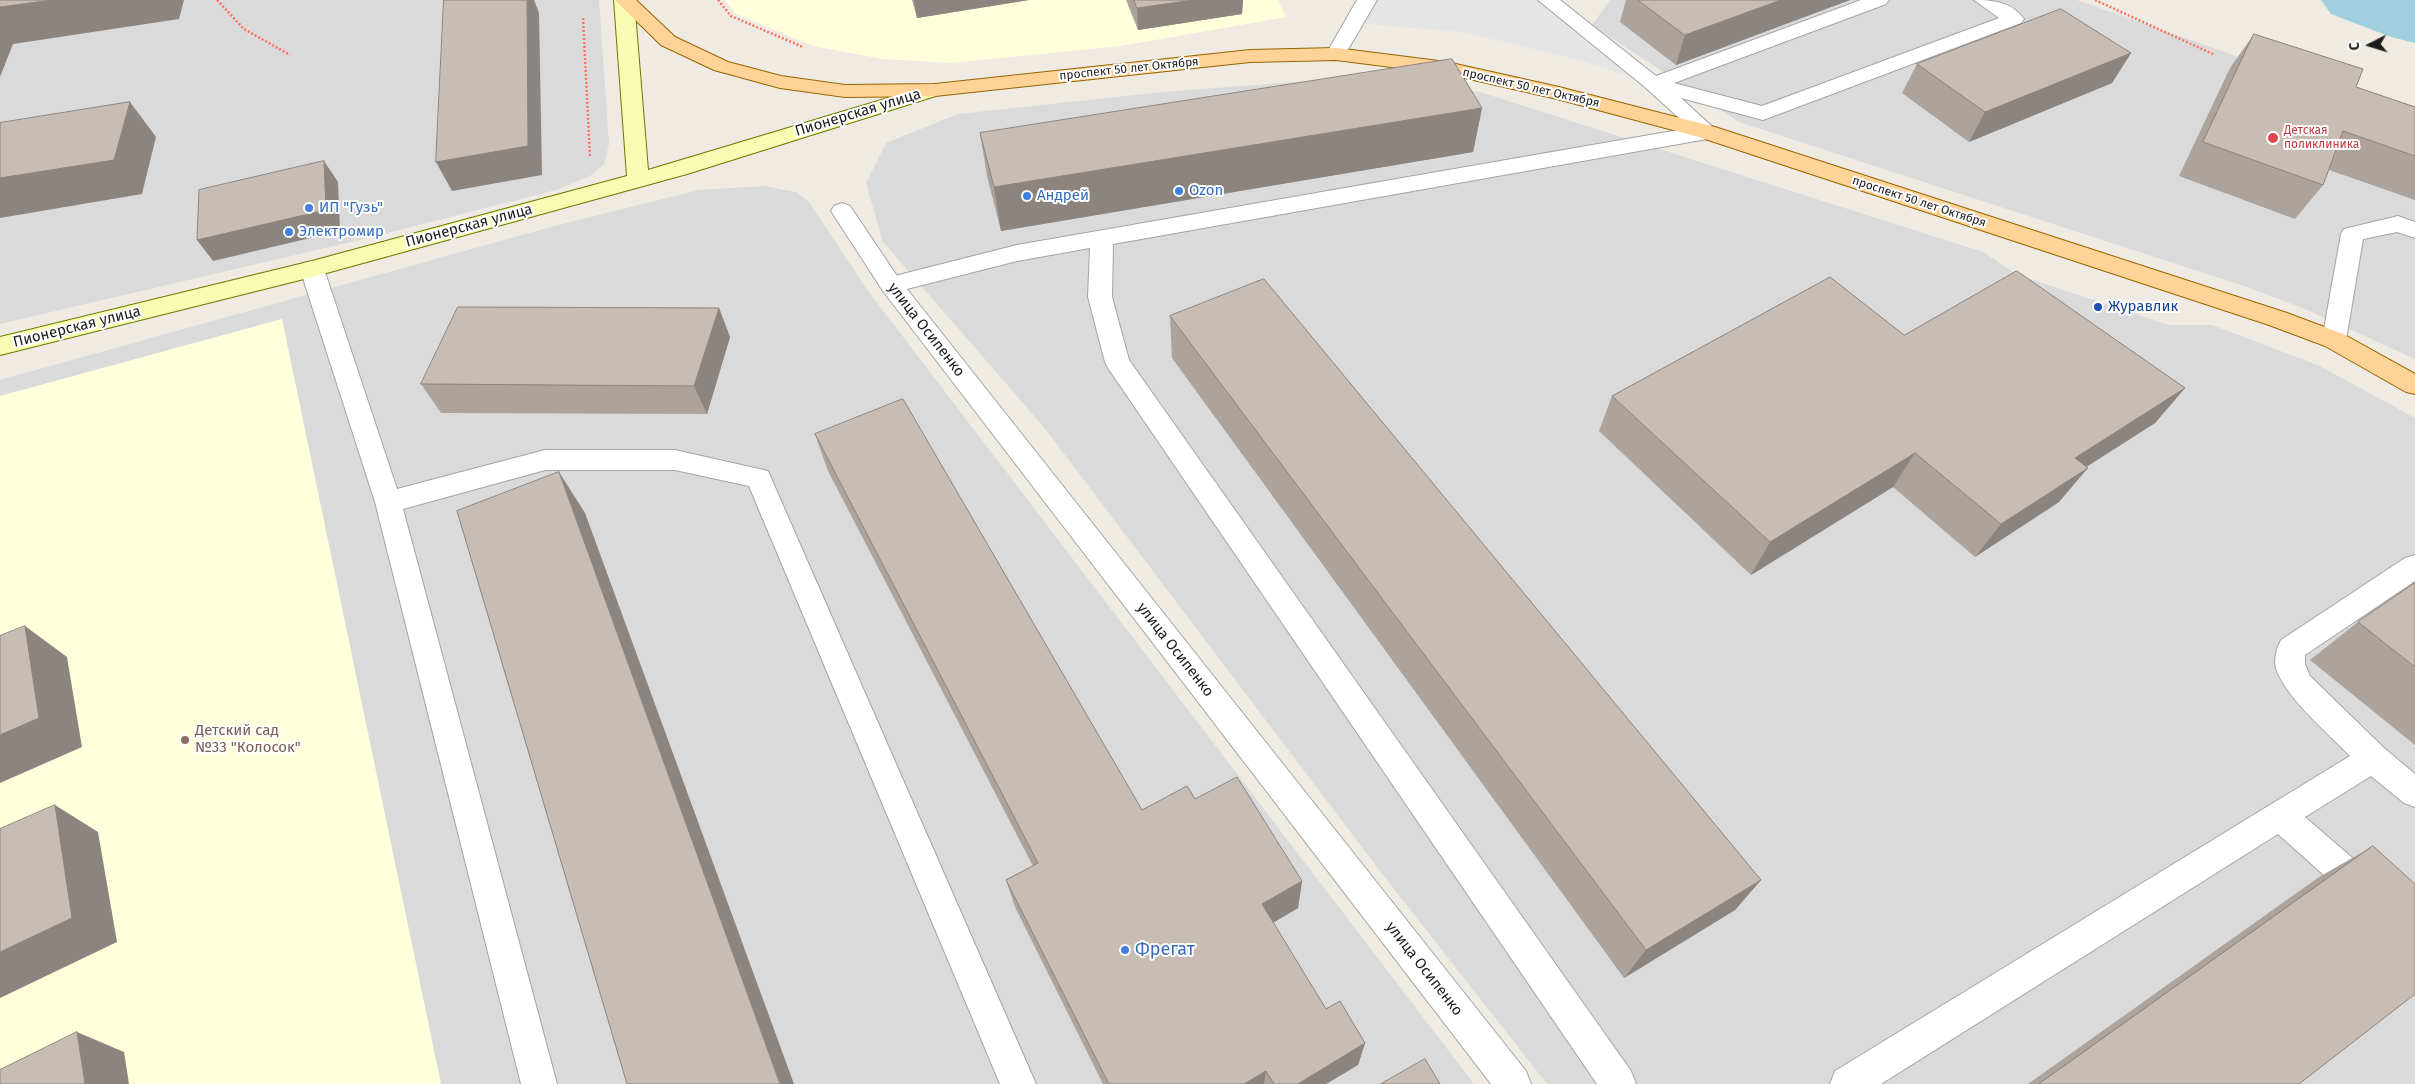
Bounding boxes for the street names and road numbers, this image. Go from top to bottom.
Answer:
street label: проспект 50 лет Октября [1059,55,1199,83]
street label: проспект 50 лет Октября [1461,65,1601,111]
street label: Пионерская улица [793,85,923,141]
street label: проспект 50 лет Октября [1850,174,1988,230]
street label: Пионерская улица [404,200,534,252]
street label: улица Осипенко [884,279,968,381]
street label: Пионерская улица [11,302,143,352]
street label: улица Осипенко [1133,599,1217,701]
street label: улица Осипенко [1382,918,1466,1020]

